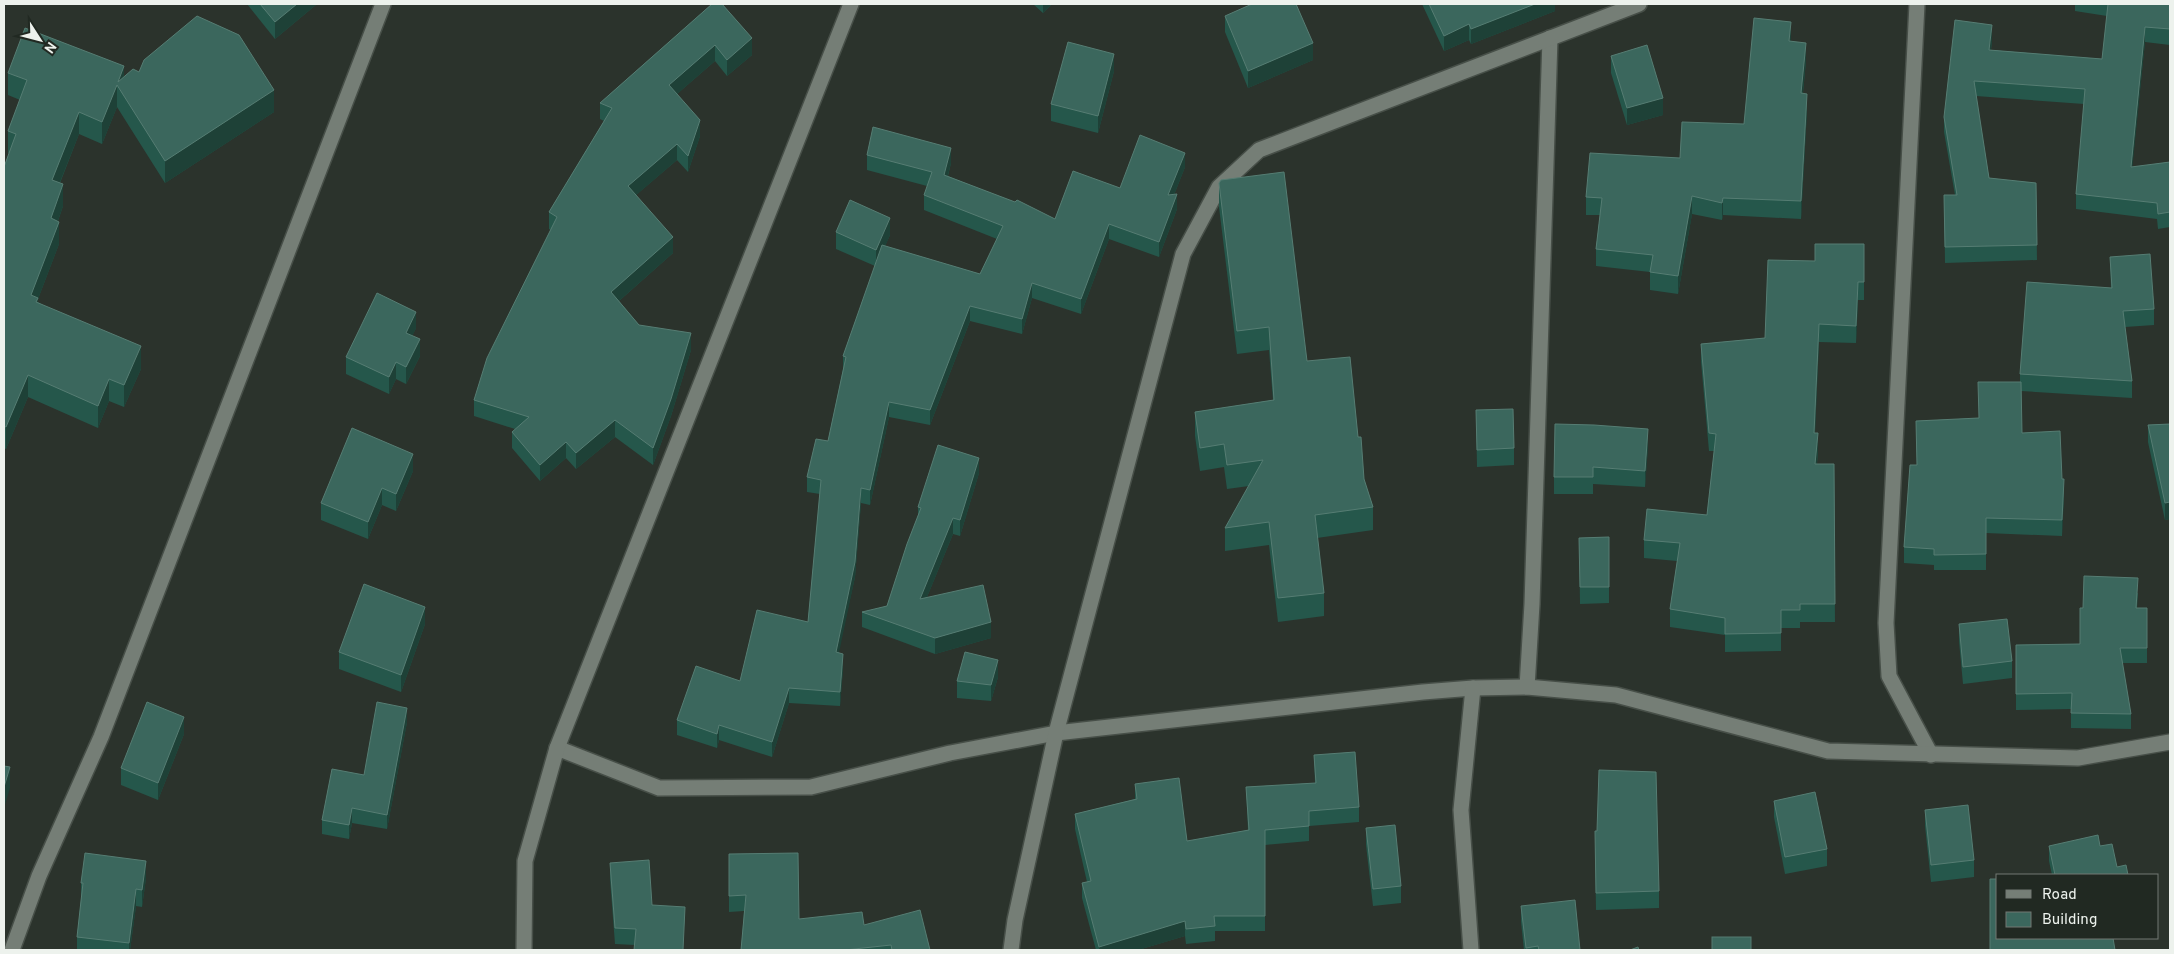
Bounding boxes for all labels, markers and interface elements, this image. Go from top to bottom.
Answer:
north arrow [15,15,65,65]
text: N [39,38,59,56]
legend [1996,874,2159,939]
text: Road [2042,886,2077,905]
text: Building [2042,911,2097,930]

